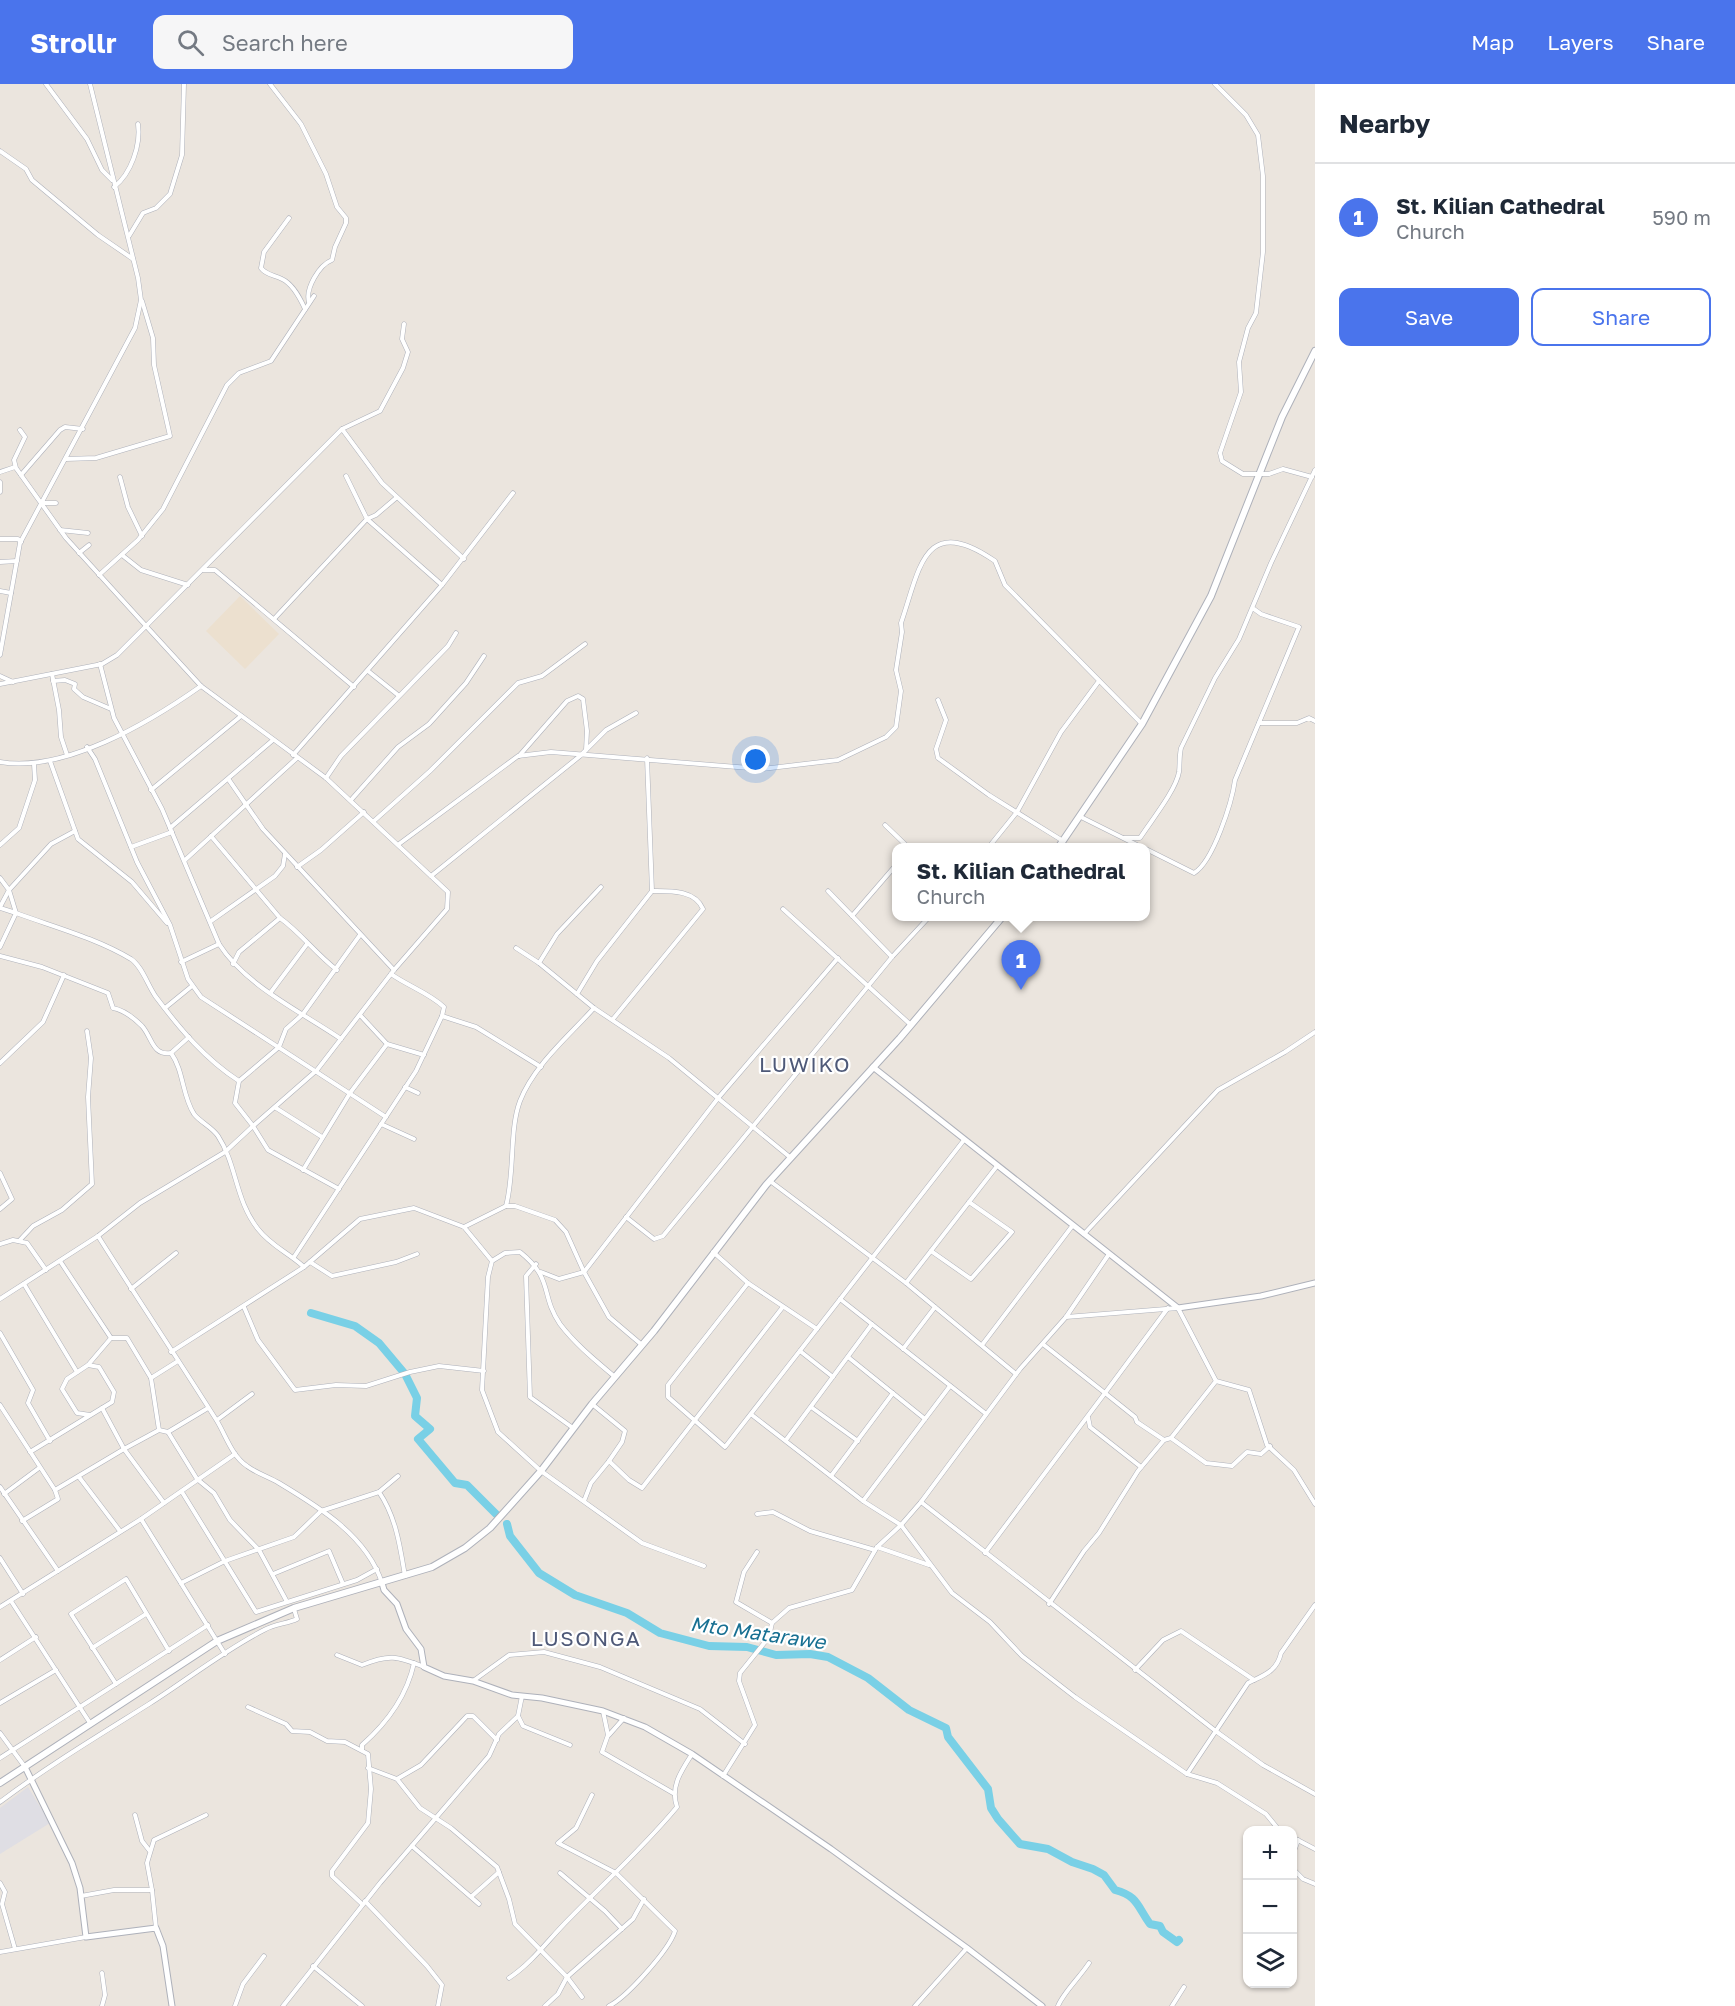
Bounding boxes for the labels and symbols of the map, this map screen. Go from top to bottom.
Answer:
your location [741,745,770,774]
pin: 1 [1002,940,1040,990]
district label: LUWIKO [759,1051,851,1077]
water label: Mto Matarawe [689,1611,828,1654]
district label: LUSONGA [531,1625,641,1651]

